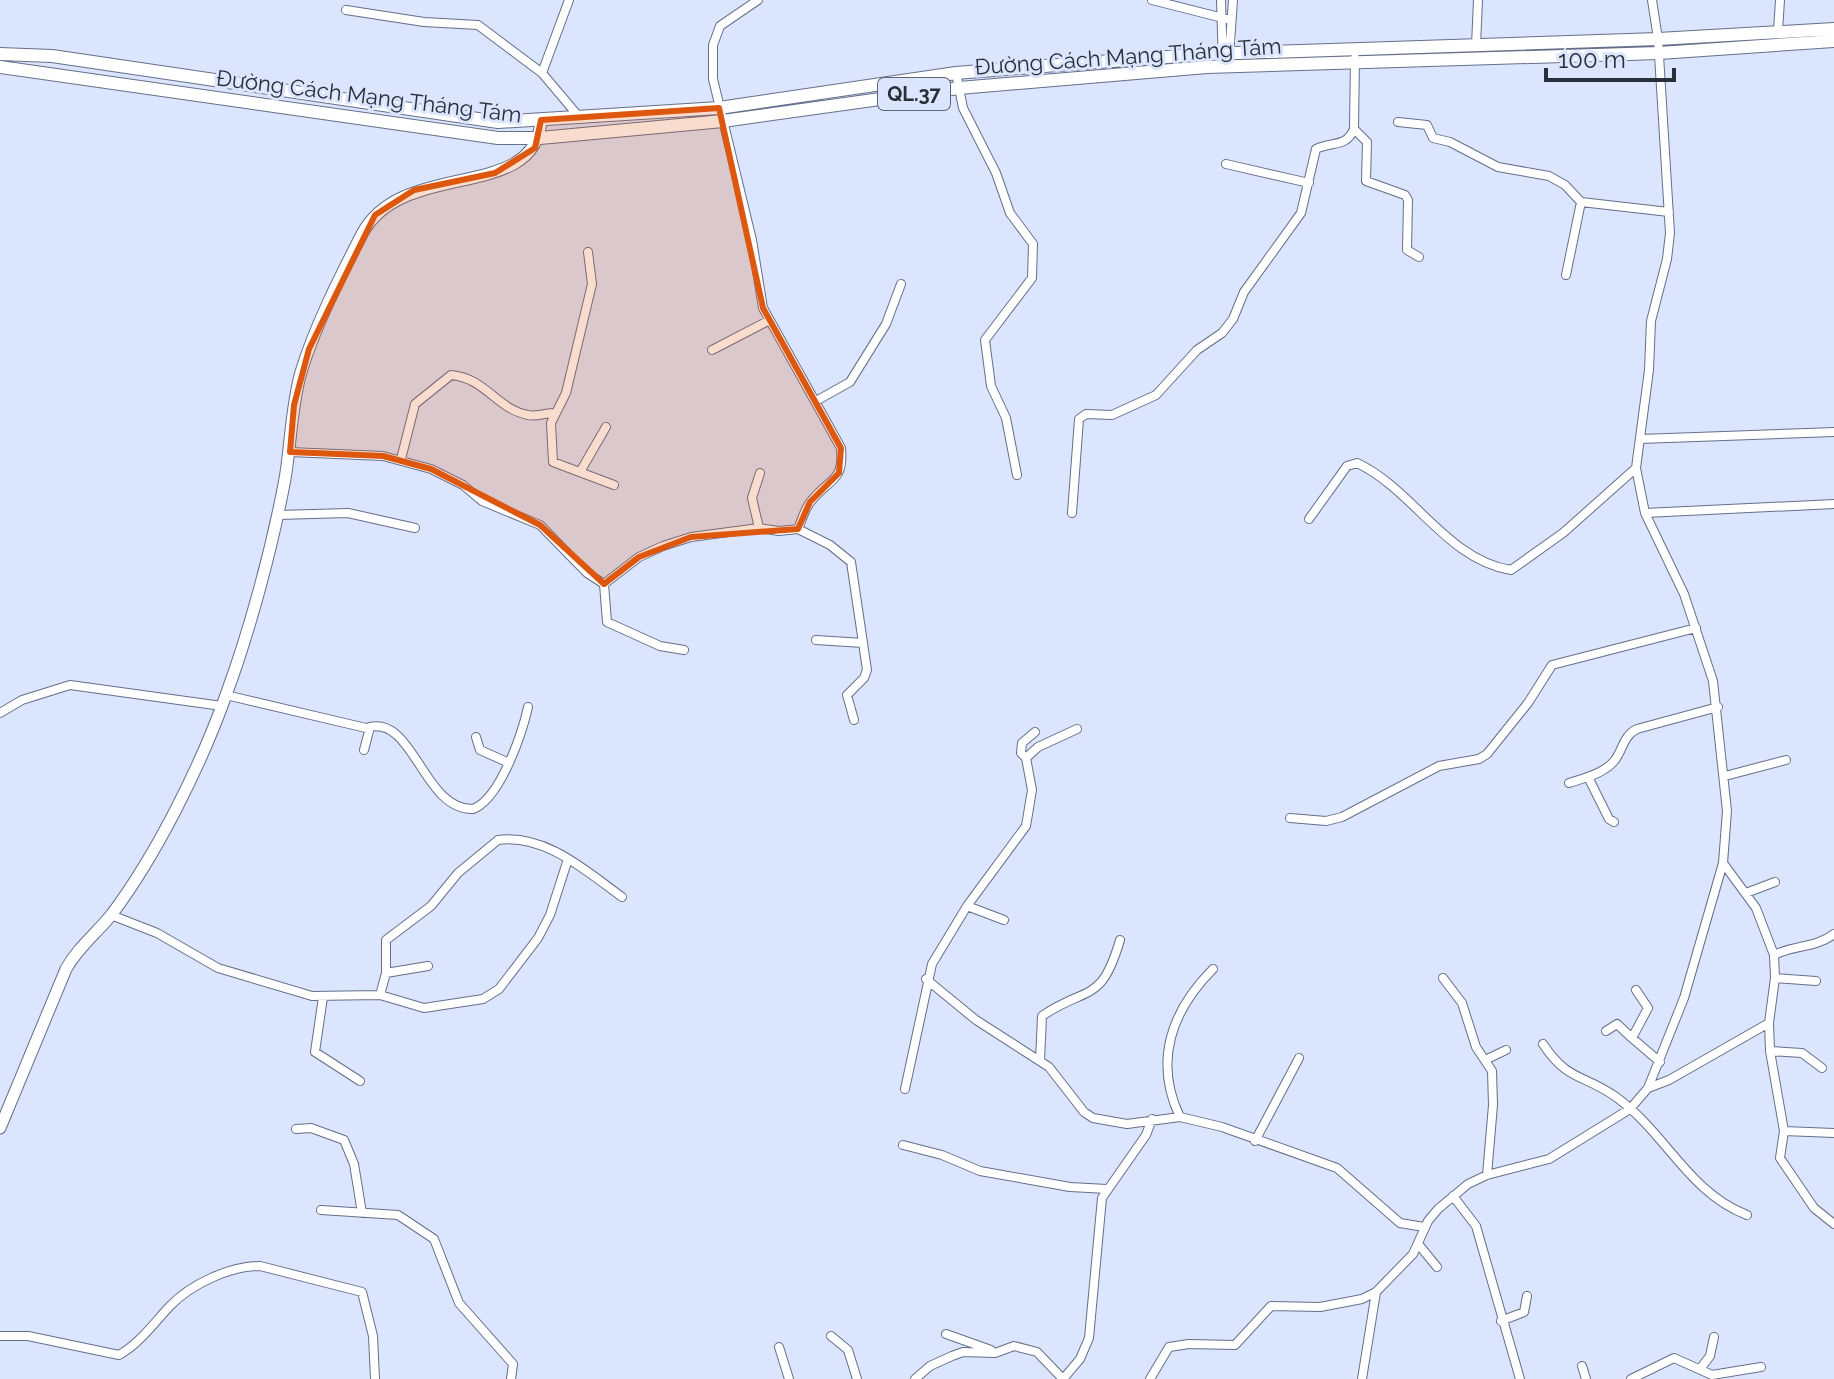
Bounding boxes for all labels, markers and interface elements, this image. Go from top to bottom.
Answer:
street label: Đường Cách Mạng Tháng Tám [974,32,1282,80]
scale bar [1546,32,1674,82]
text: 100 m [1558,45,1626,74]
street label: Đường Cách Mạng Tháng Tám [215,64,523,128]
road number: QL.37 [878,78,950,110]

